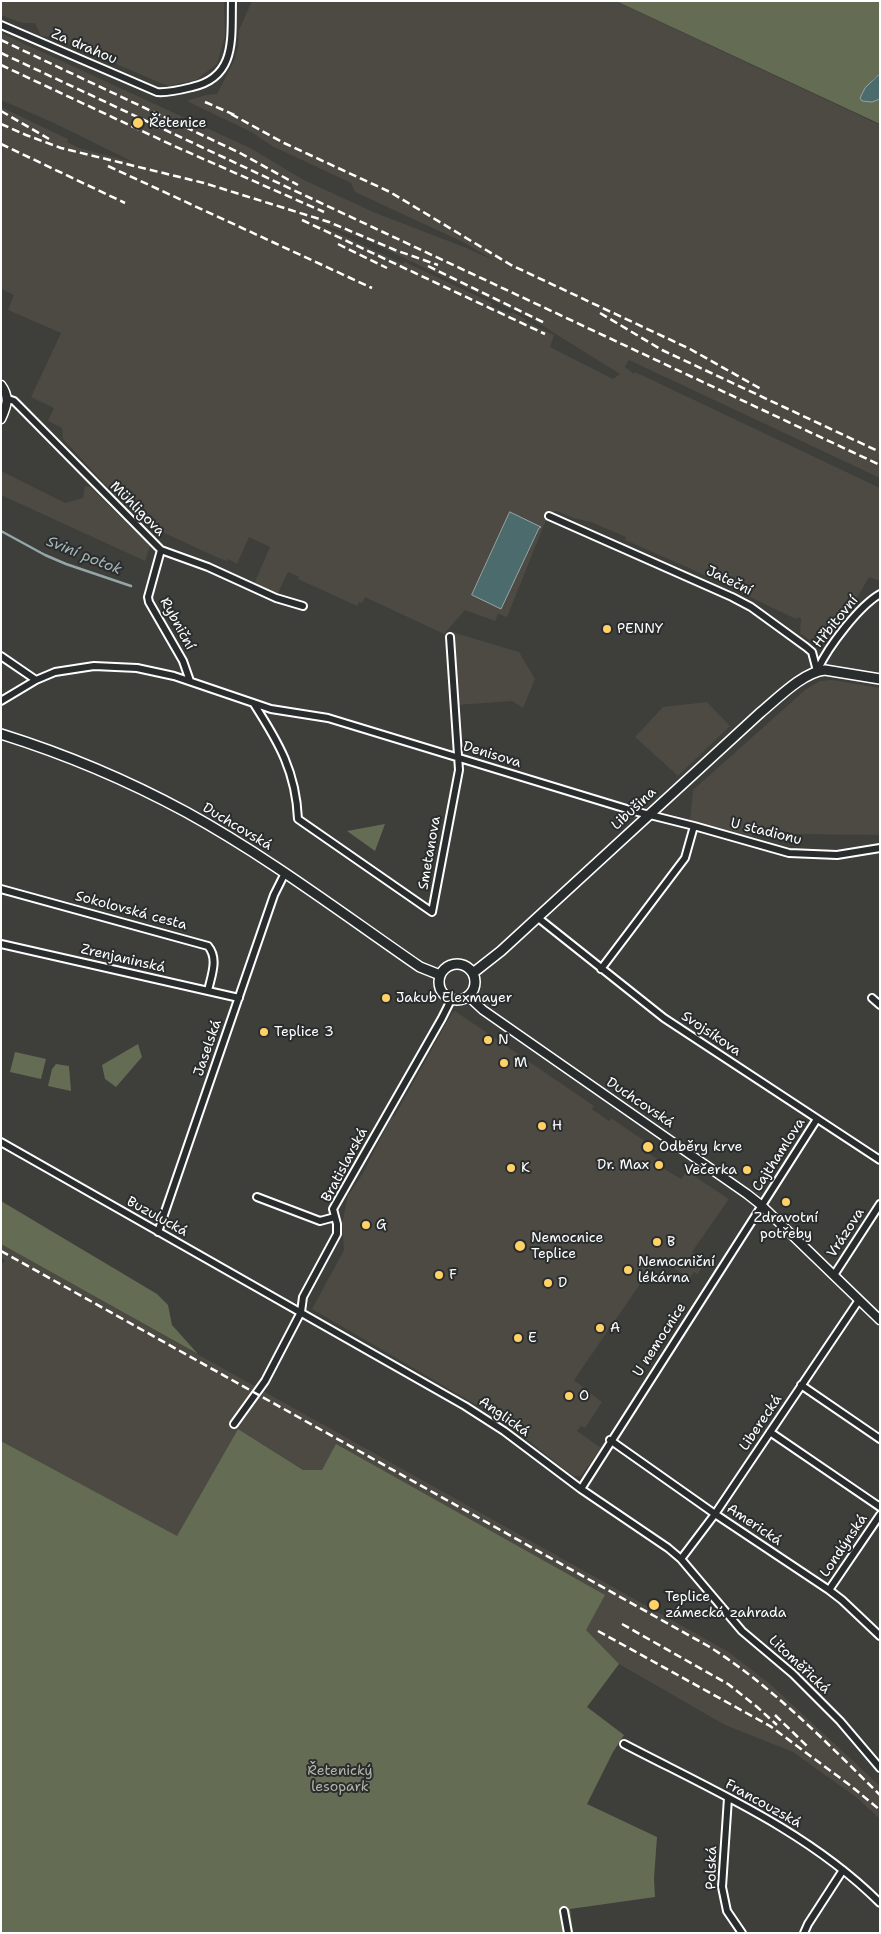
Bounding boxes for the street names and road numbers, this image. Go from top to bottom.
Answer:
street label: Za drahou [49,26,119,68]
street label: Mühligova [106,478,168,540]
street label: Jateční [703,563,755,599]
street label: Hřbitovní [810,593,862,651]
street label: Rybniční [156,595,198,653]
street label: Denisova [461,738,523,772]
street label: Libušina [608,784,660,834]
street label: Duchcovská [199,800,275,854]
street label: Smetanova [415,815,445,891]
street label: U stadionu [729,815,803,849]
street label: Sokolovská cesta [73,888,189,934]
street label: Zrenjaninská [79,941,167,977]
street label: Svojsíkova [678,1008,744,1060]
street label: Jaselská [190,1017,226,1079]
street label: Duchcovská [603,1074,677,1132]
street label: Cajthamlova [749,1115,809,1195]
street label: Bratislavská [318,1125,372,1205]
street label: Buzulucká [124,1193,190,1241]
street label: Vrázova [824,1205,868,1261]
street label: U nemocnice [630,1300,690,1380]
street label: Liberecká [736,1392,786,1454]
street label: Anglická [475,1393,533,1441]
street label: Americká [723,1500,785,1550]
street label: Londýnská [817,1511,871,1581]
street label: Litoměřická [765,1632,833,1698]
street label: Francouzská [722,1776,804,1832]
street label: Polská [703,1846,721,1890]

